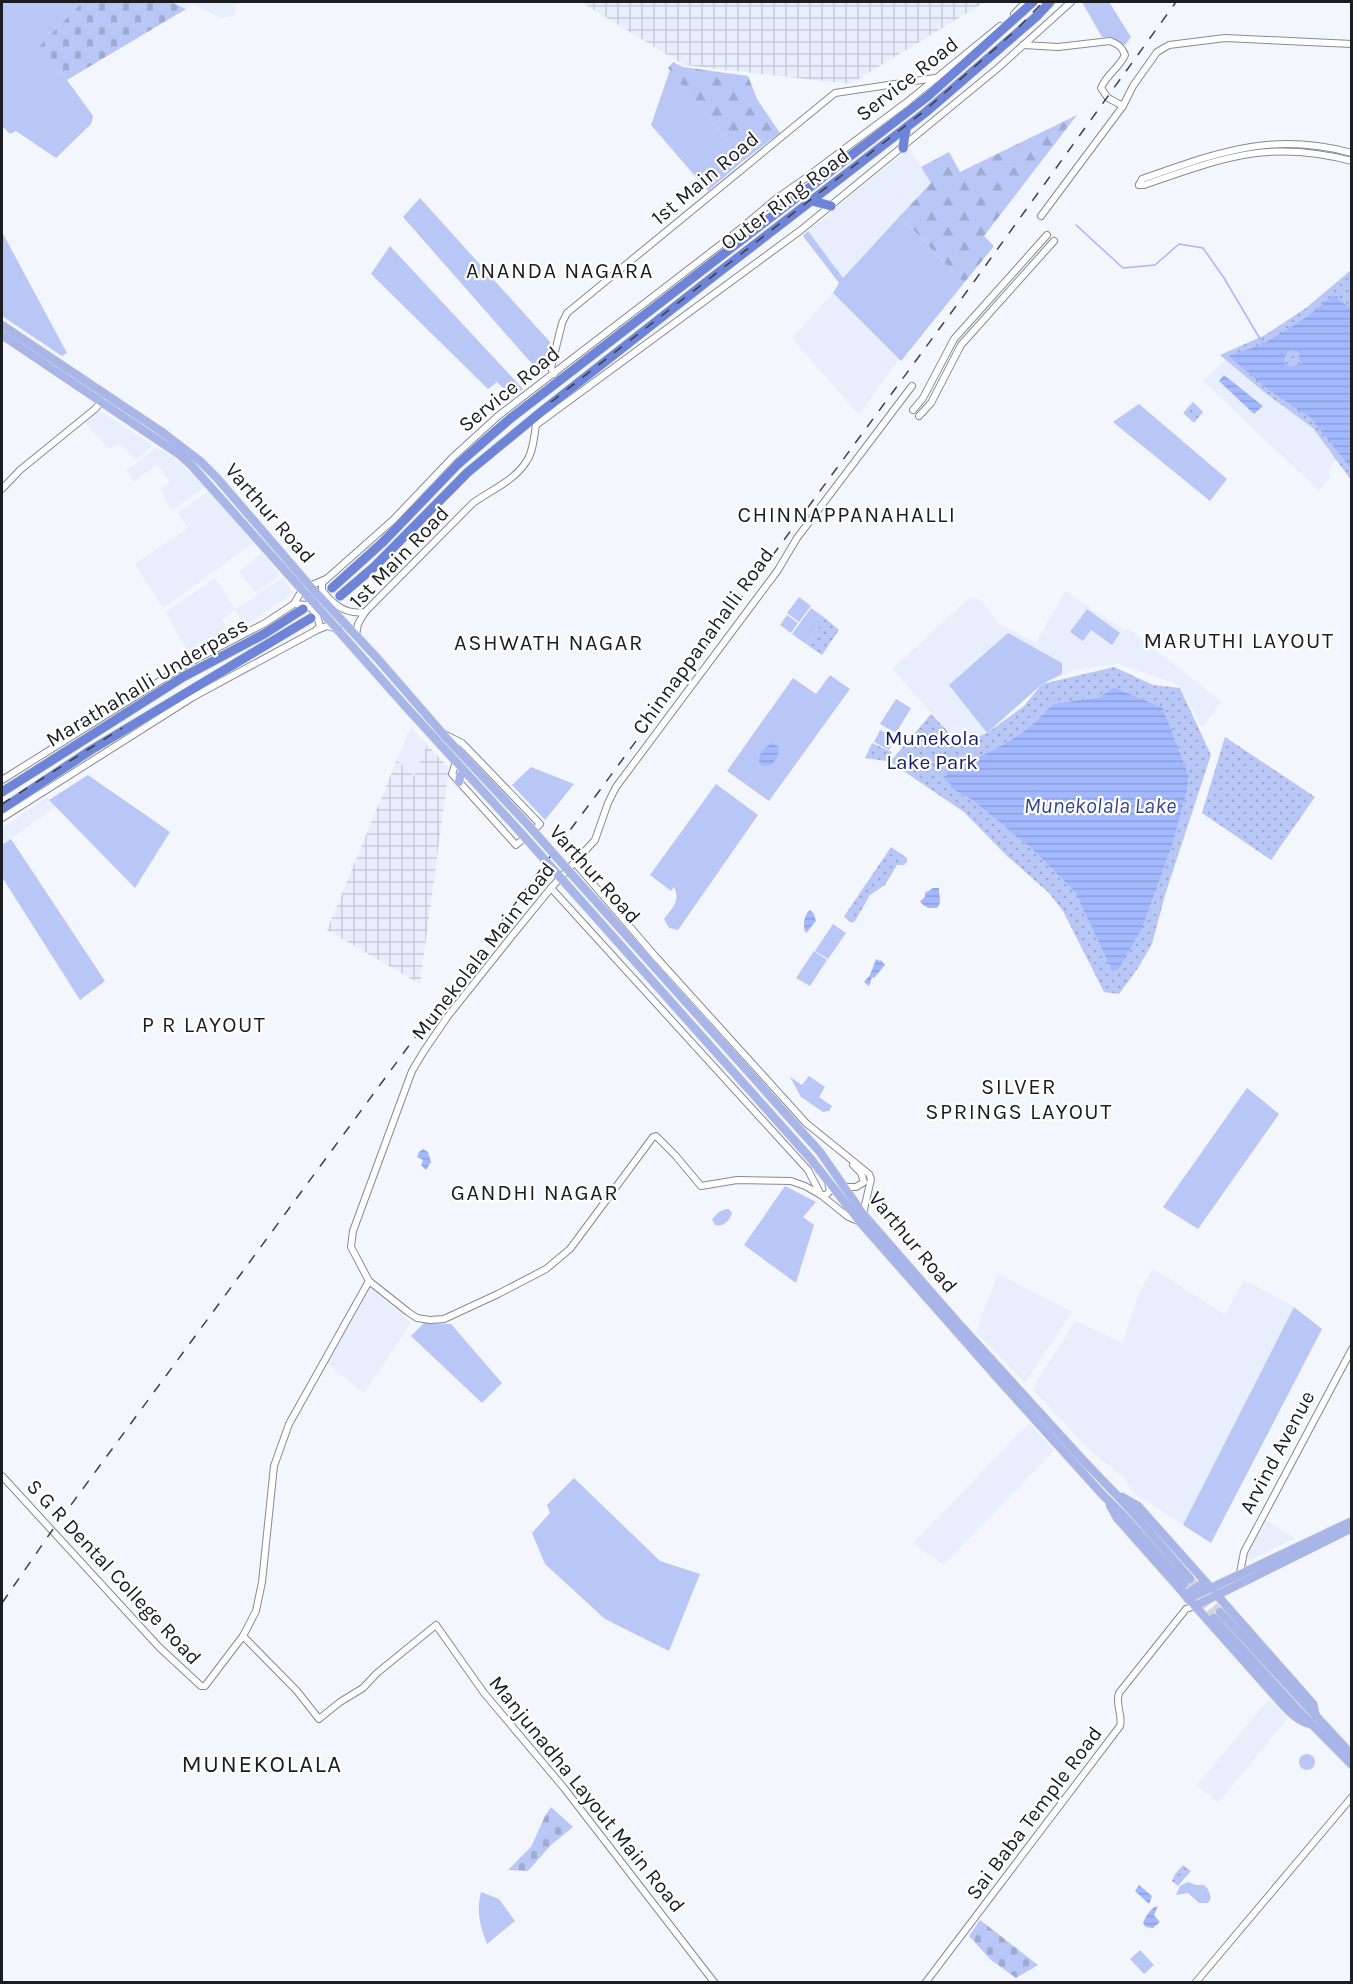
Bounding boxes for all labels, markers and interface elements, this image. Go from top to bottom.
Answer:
street label: Service Road [851,32,963,126]
street label: 1st Main Road [647,126,763,230]
street label: Outer Ring Road [716,143,854,255]
district label: ANANDA NAGARA [466,258,654,284]
street label: Service Road [454,341,564,437]
street label: Varthur Road [220,458,320,568]
street label: 1st Main Road [344,501,454,613]
district label: CHINNAPPANAHALLI [738,502,957,528]
street label: Chinnappanahalli Road [627,543,779,739]
street label: Marathahalli Underpass [42,612,252,752]
district label: MARUTHI LAYOUT [1144,628,1334,654]
district label: ASHWATH NAGAR [454,630,644,656]
park label: Munekola Lake Park [885,726,979,774]
water label: Munekolala Lake [1024,793,1176,819]
street label: Varthur Road [544,820,646,928]
street label: Munekolala Main Road [406,857,560,1045]
district label: P R LAYOUT [142,1012,266,1038]
district label: SILVER SPRINGS LAYOUT [925,1074,1113,1125]
district label: GANDHI NAGAR [451,1180,619,1206]
street label: Varthur Road [864,1187,962,1297]
street label: Arvind Avenue [1235,1386,1319,1518]
street label: S G R Dental College Road [22,1474,206,1670]
street label: Manjunadha Layout Main Road [484,1671,690,1917]
street label: Sai Baba Temple Road [961,1722,1107,1904]
district label: MUNEKOLALA [182,1750,343,1778]

